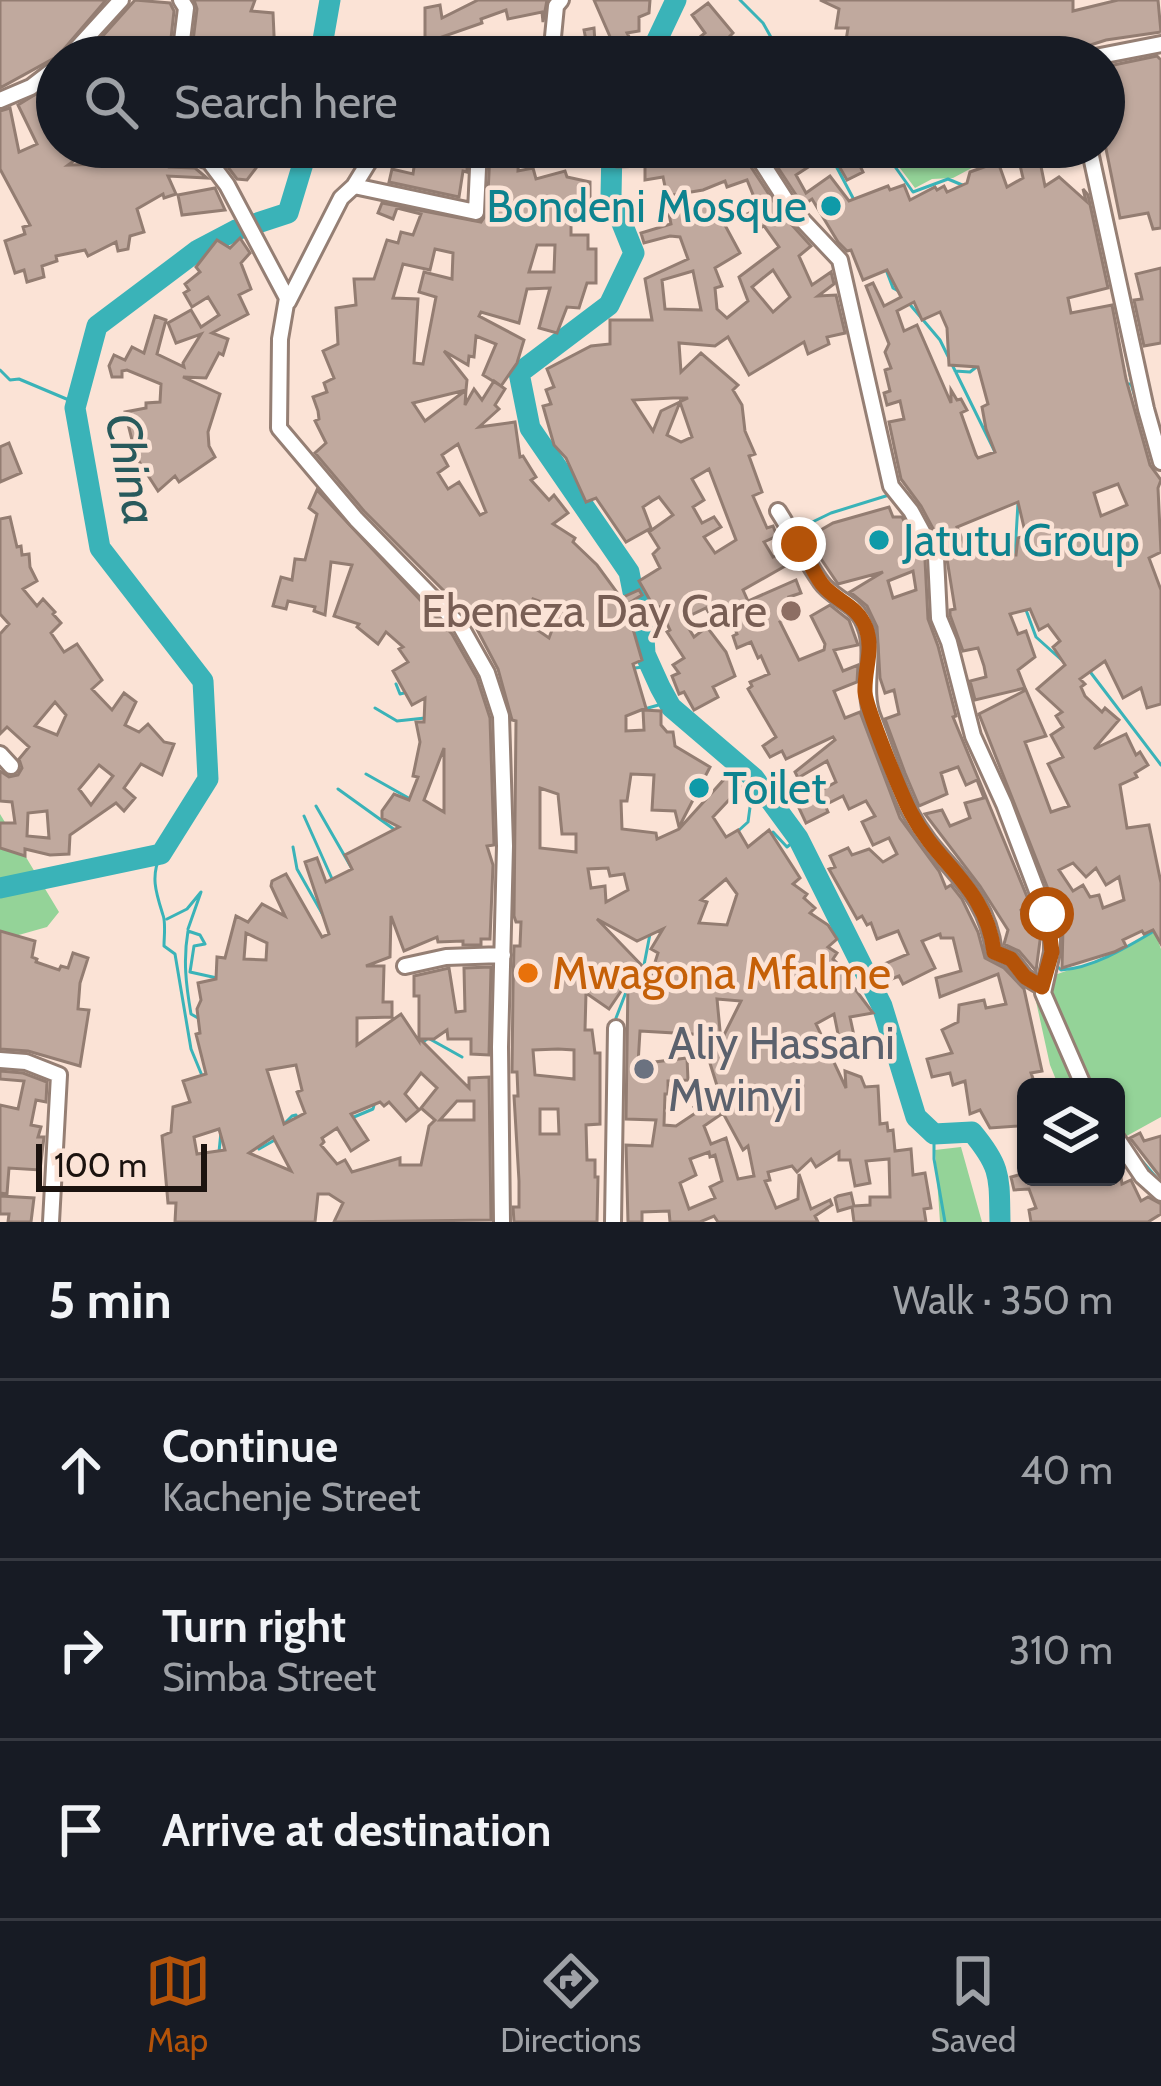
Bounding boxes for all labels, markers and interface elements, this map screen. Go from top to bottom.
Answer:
search box [36,36,1125,168]
icon: search [78,69,144,135]
text: Search here [174,75,398,129]
place label: Bondeni Mosque [486,179,807,233]
marker: Bondeni Mosque [818,193,844,219]
water label: China [94,409,170,529]
place label: Jatutu Group [902,513,1140,567]
route end [772,517,826,571]
marker: Jatutu Group [866,527,892,553]
place label: Ebeneza Day Care [421,584,767,638]
marker: Ebeneza Day Care [778,598,804,624]
place label: Toilet [723,761,826,815]
marker: Toilet [686,775,712,801]
route start [1020,887,1074,941]
place label: Mwagona Mfalme [552,946,891,1000]
marker: Mwagona Mfalme [515,960,541,986]
place label: Aliy Hassani Mwinyi [668,1016,895,1122]
marker: Aliy Hassani Mwinyi [631,1056,657,1082]
map controls [1017,1078,1125,1186]
button: layers [1017,1078,1125,1186]
scale bar [36,1138,207,1191]
text: 100 m [54,1145,147,1185]
text: 5 min [48,1269,172,1331]
text: Walk · 350 m [893,1276,1113,1324]
text: Continue [162,1419,338,1473]
icon: ahead [48,1437,114,1503]
text: 40 m [1020,1446,1113,1494]
text: Kachenje Street [162,1473,421,1521]
text: Turn right [162,1599,346,1653]
icon: right [48,1617,114,1683]
text: 310 m [1009,1626,1113,1674]
text: Simba Street [162,1653,376,1701]
icon: arrive [48,1797,114,1863]
text: Arrive at destination [162,1803,551,1857]
tab: Map [145,1948,211,2060]
tab: Directions [500,1948,641,2060]
tab: Saved [931,1948,1016,2060]

